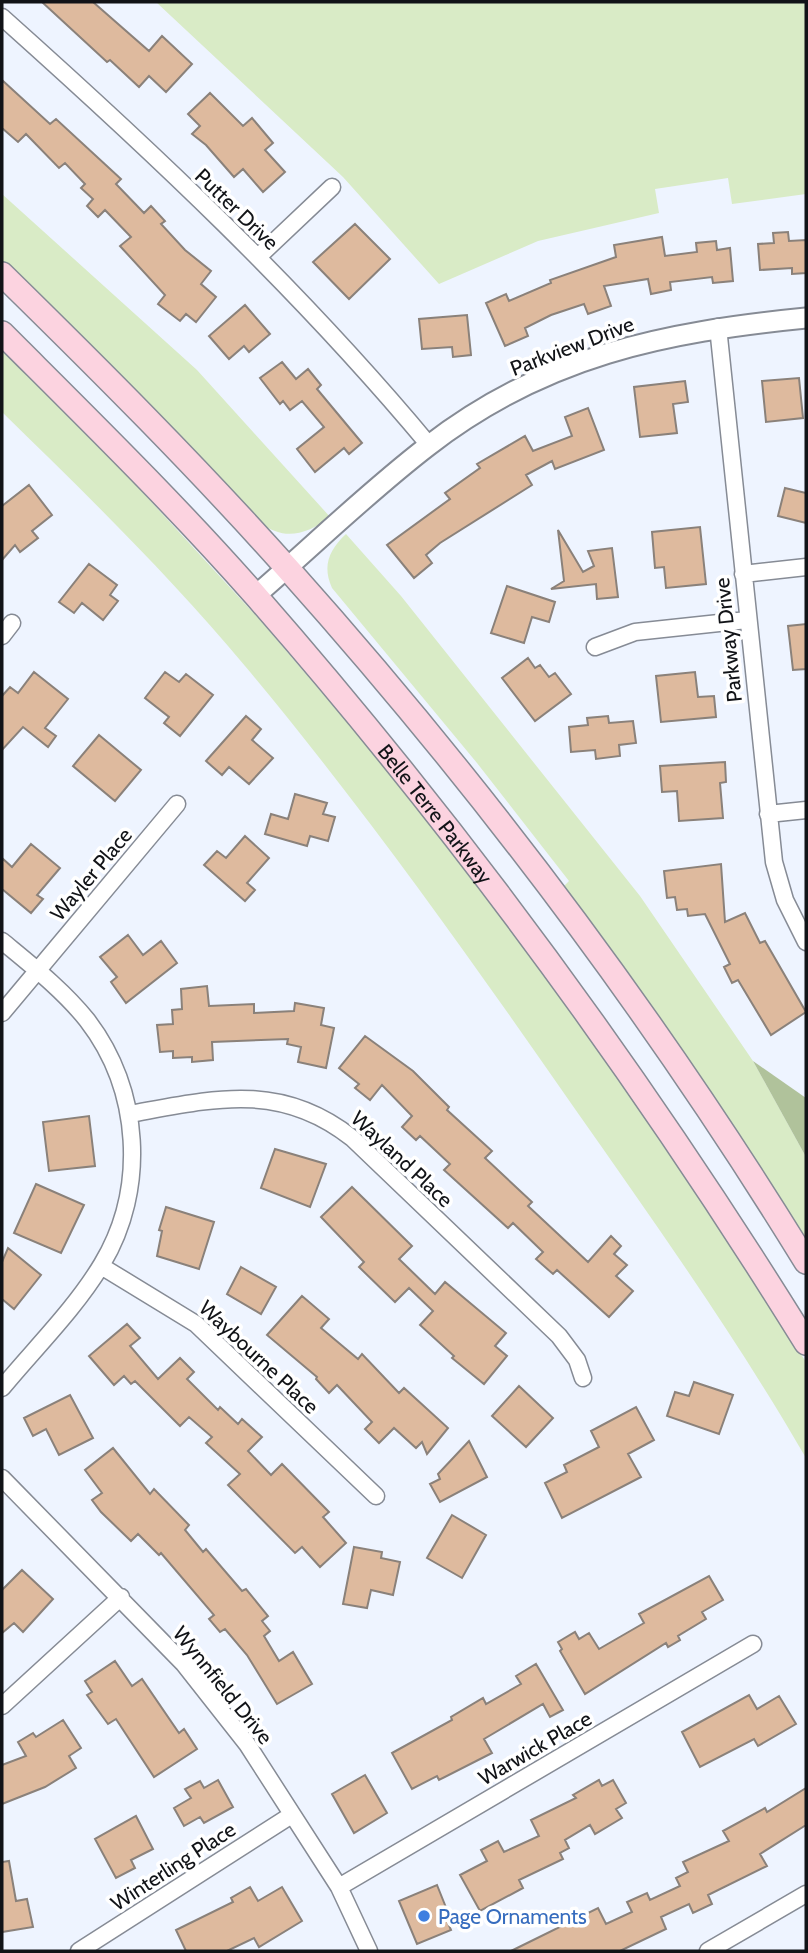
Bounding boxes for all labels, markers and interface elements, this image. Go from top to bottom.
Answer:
street label: Putter Drive [190,163,284,255]
street label: Parkview Drive [507,311,638,381]
street label: Parkway Drive [709,576,747,704]
street label: Belle Terre Parkway [373,739,499,889]
street label: Wayler Place [45,822,137,925]
street label: Wayland Place [346,1106,458,1212]
street label: Waybourne Place [194,1295,324,1419]
street label: Wynnfield Drive [168,1621,278,1749]
street label: Warwick Place [474,1706,596,1790]
street label: Winterling Place [106,1816,240,1916]
place label: Page Ornaments [438,1904,587,1929]
marker: Page Ornaments [416,1908,432,1924]

